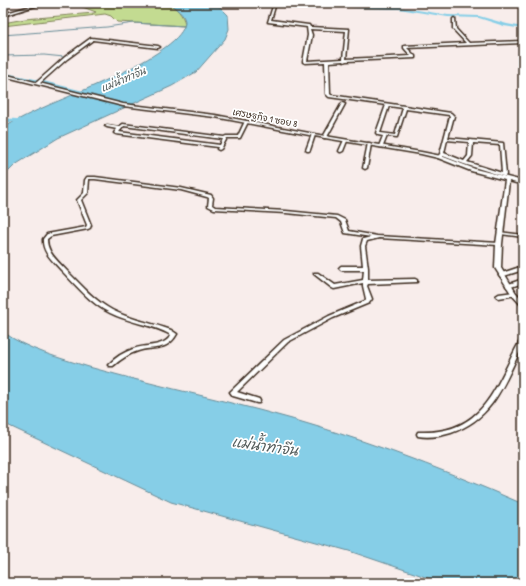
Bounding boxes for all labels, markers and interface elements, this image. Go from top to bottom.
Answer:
water label: แม่น้ำท่าจีน [98,61,149,95]
street label: เศรษฐกิจ 1 ซอย 8 [232,106,299,130]
water label: แม่น้ำท่าจีน [231,428,300,460]

